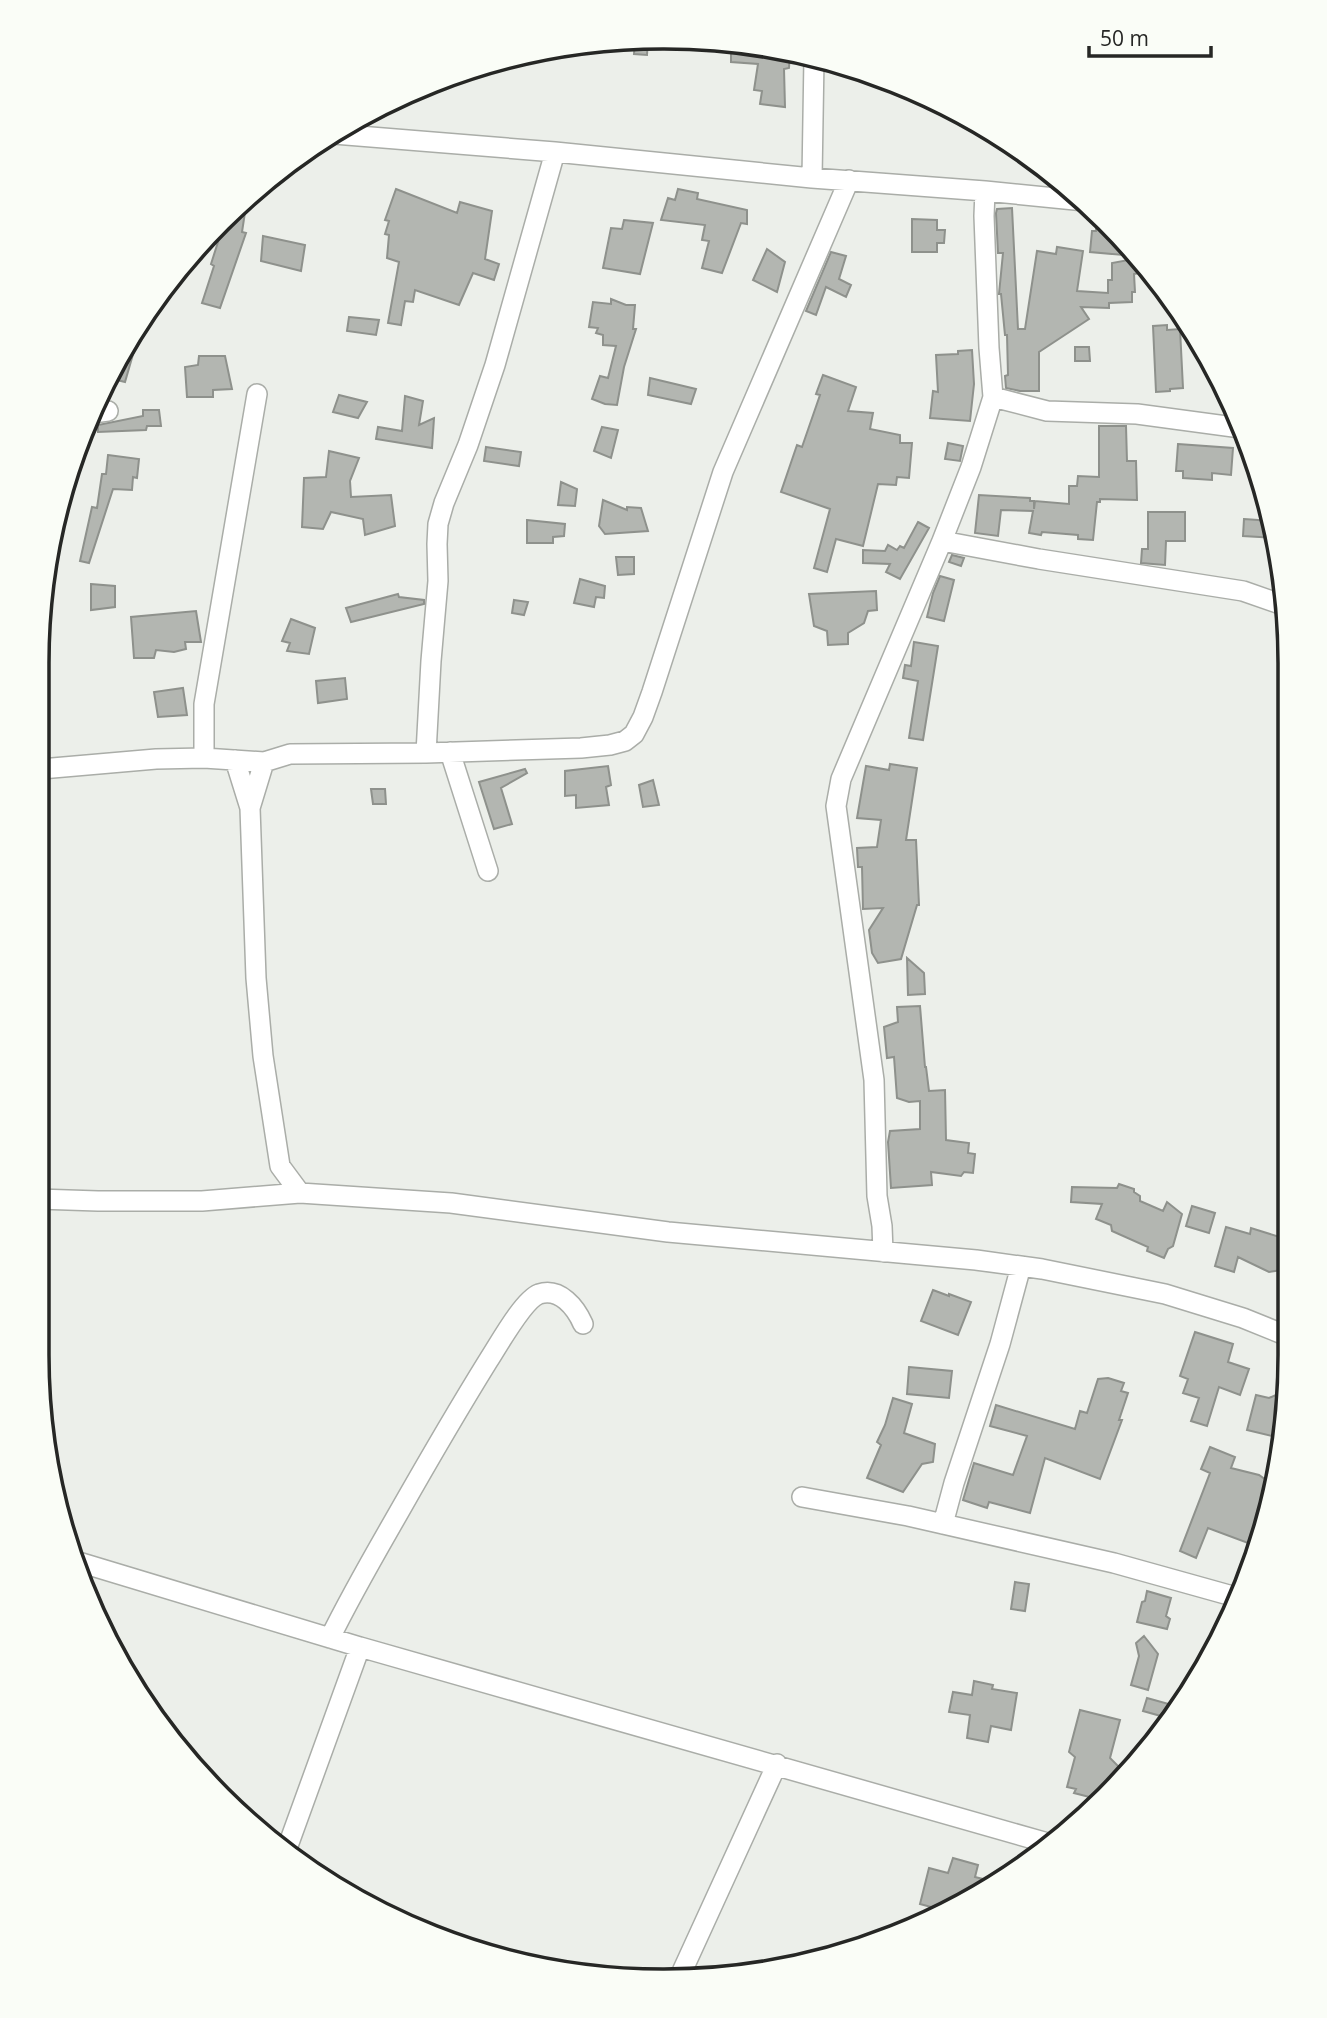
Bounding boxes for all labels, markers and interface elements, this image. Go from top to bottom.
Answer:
scale bar [1089,14,1212,58]
text: 50 m [1100,24,1149,52]

